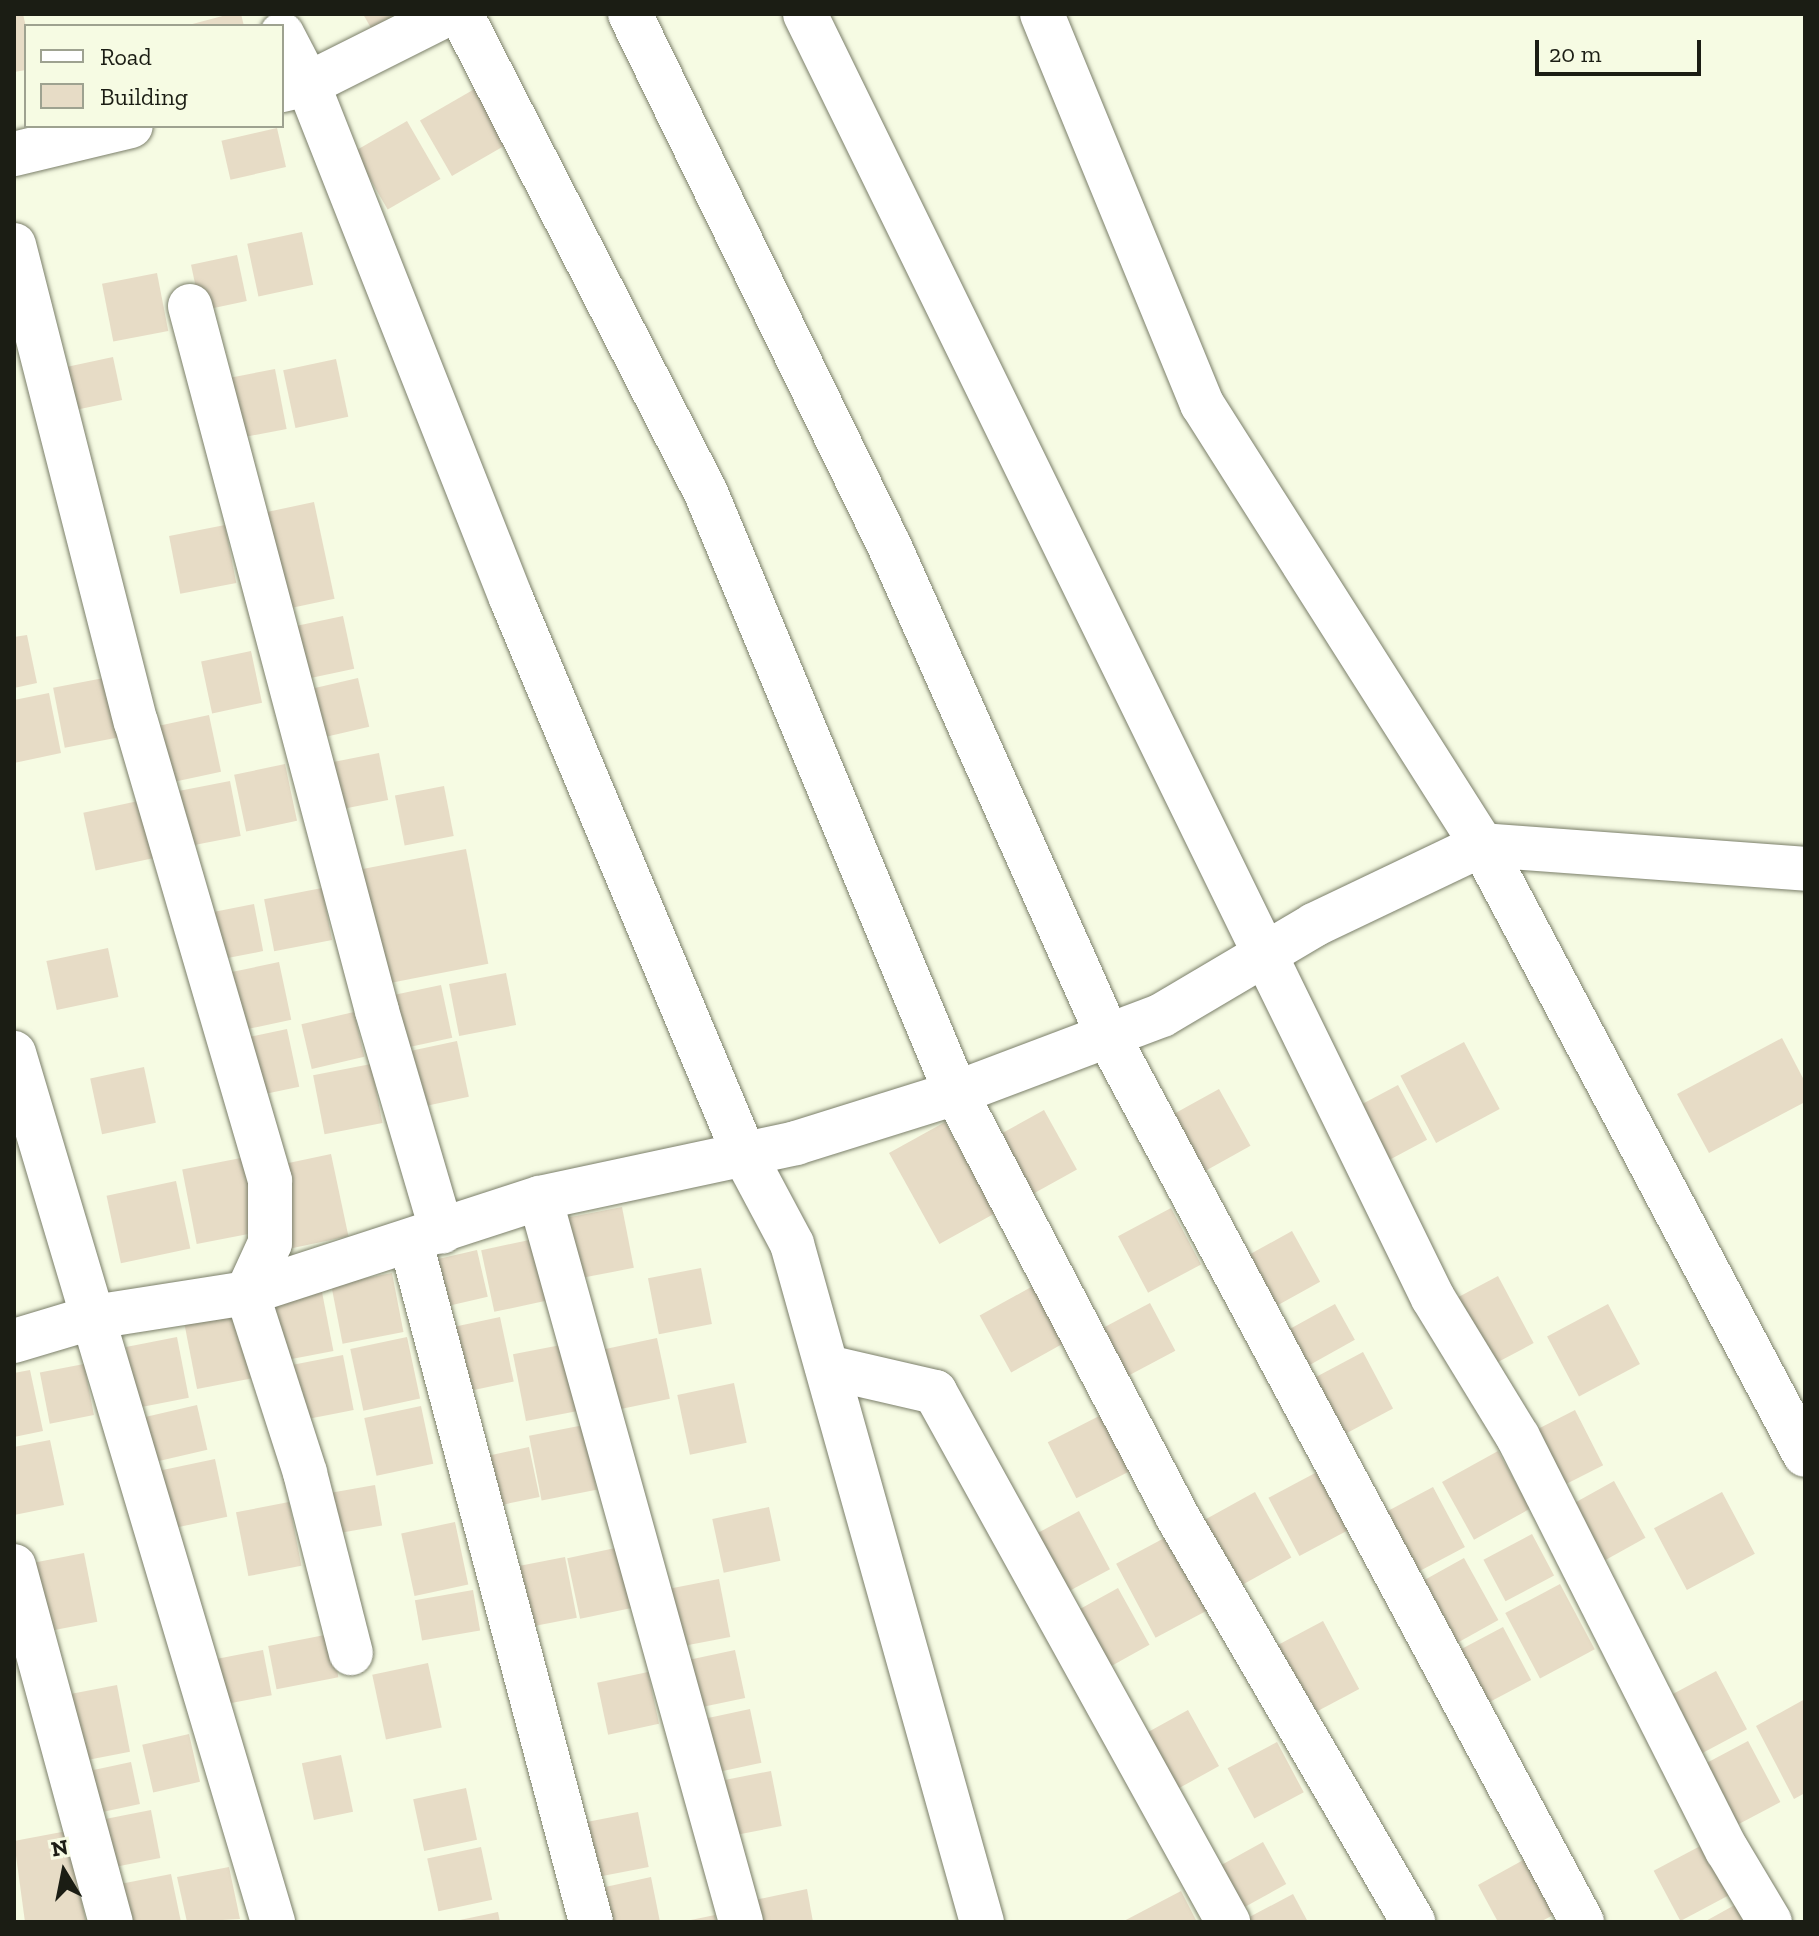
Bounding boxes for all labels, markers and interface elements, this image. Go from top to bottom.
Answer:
legend [24,24,284,128]
scale bar [1539,24,1705,74]
text: 20 m [1549,39,1601,68]
text: Road [100,42,152,71]
text: Building [100,82,188,111]
north arrow [24,1832,104,1912]
text: N [49,1833,70,1863]

